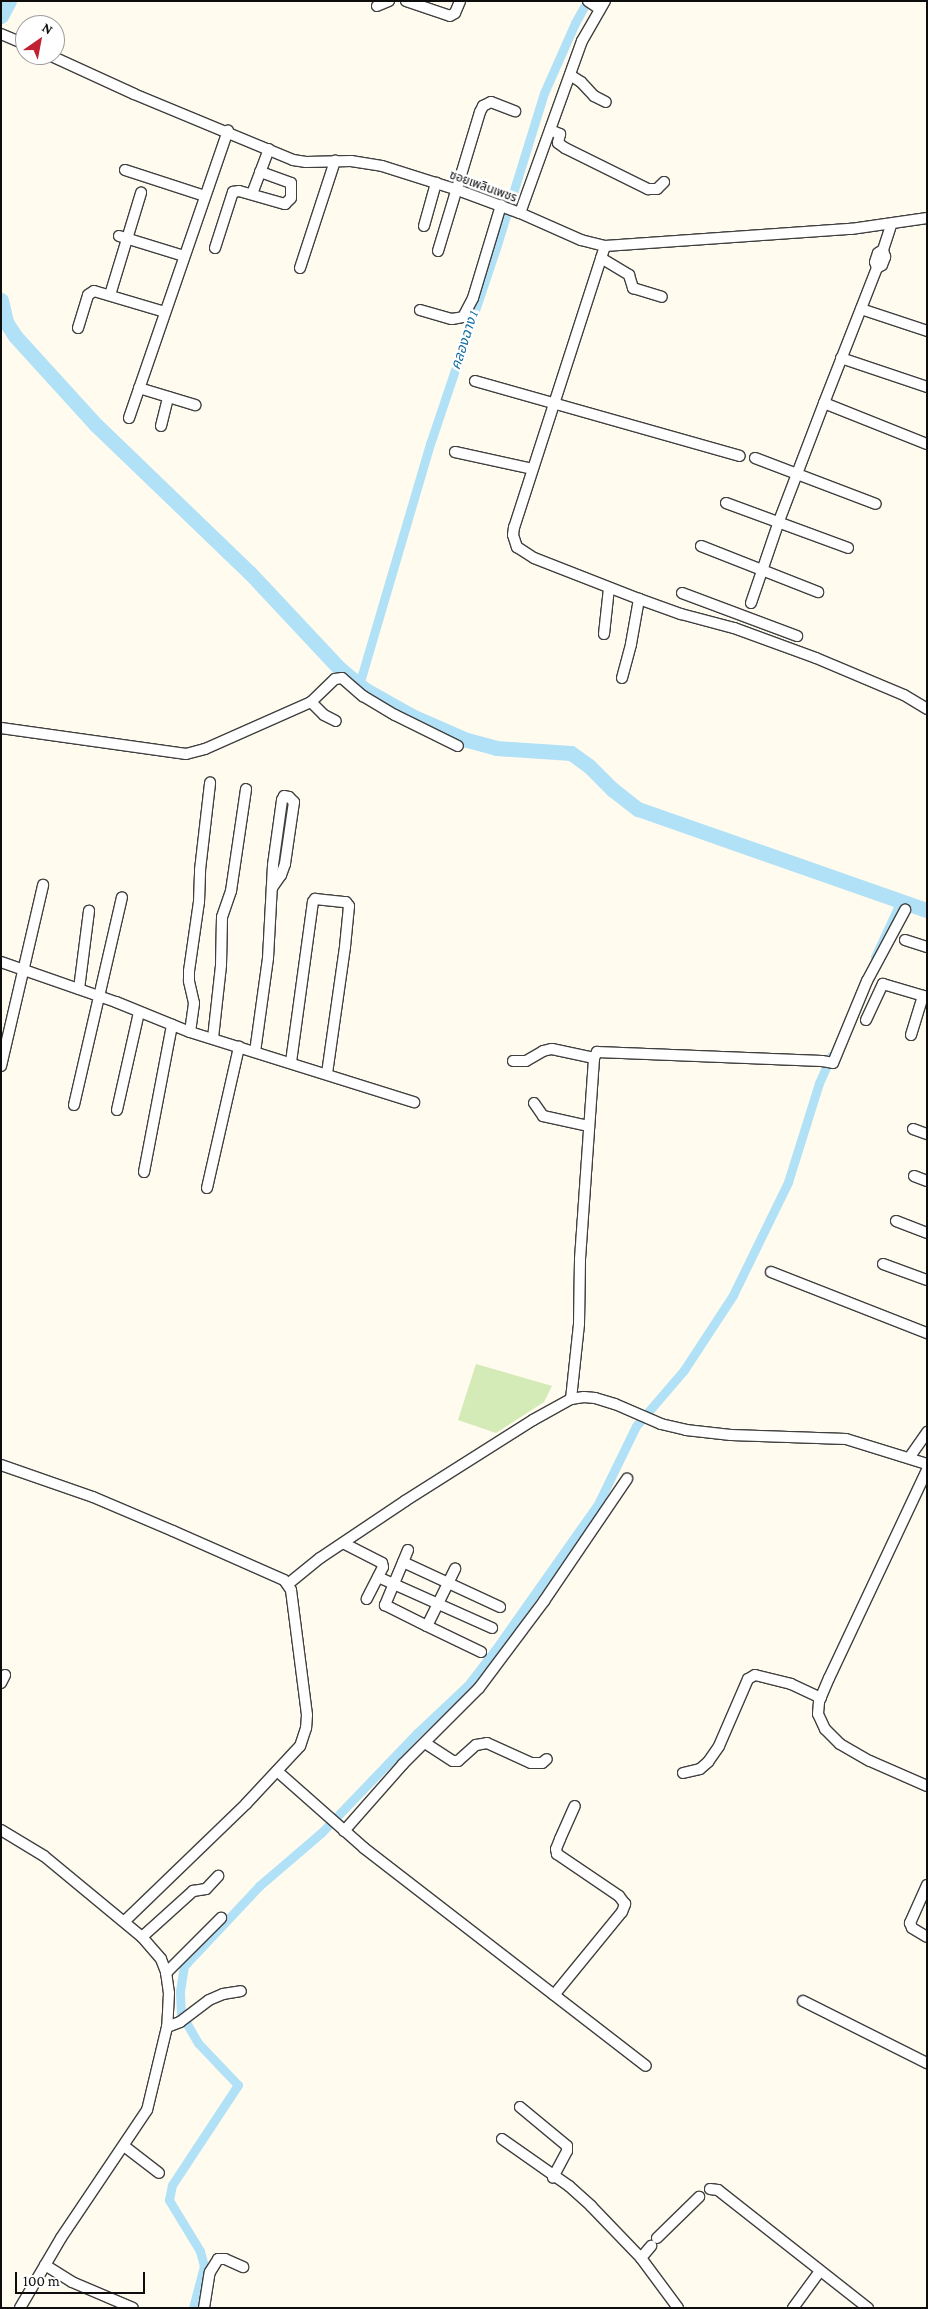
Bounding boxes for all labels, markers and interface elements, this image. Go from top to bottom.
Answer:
north arrow [15,15,65,65]
text: N [39,19,56,38]
street label: ซอยเพลินเพชร [447,168,519,206]
water label: คลองฉาง 1 [447,308,481,372]
scale bar [18,2262,148,2294]
text: 100 m [23,2273,60,2289]

